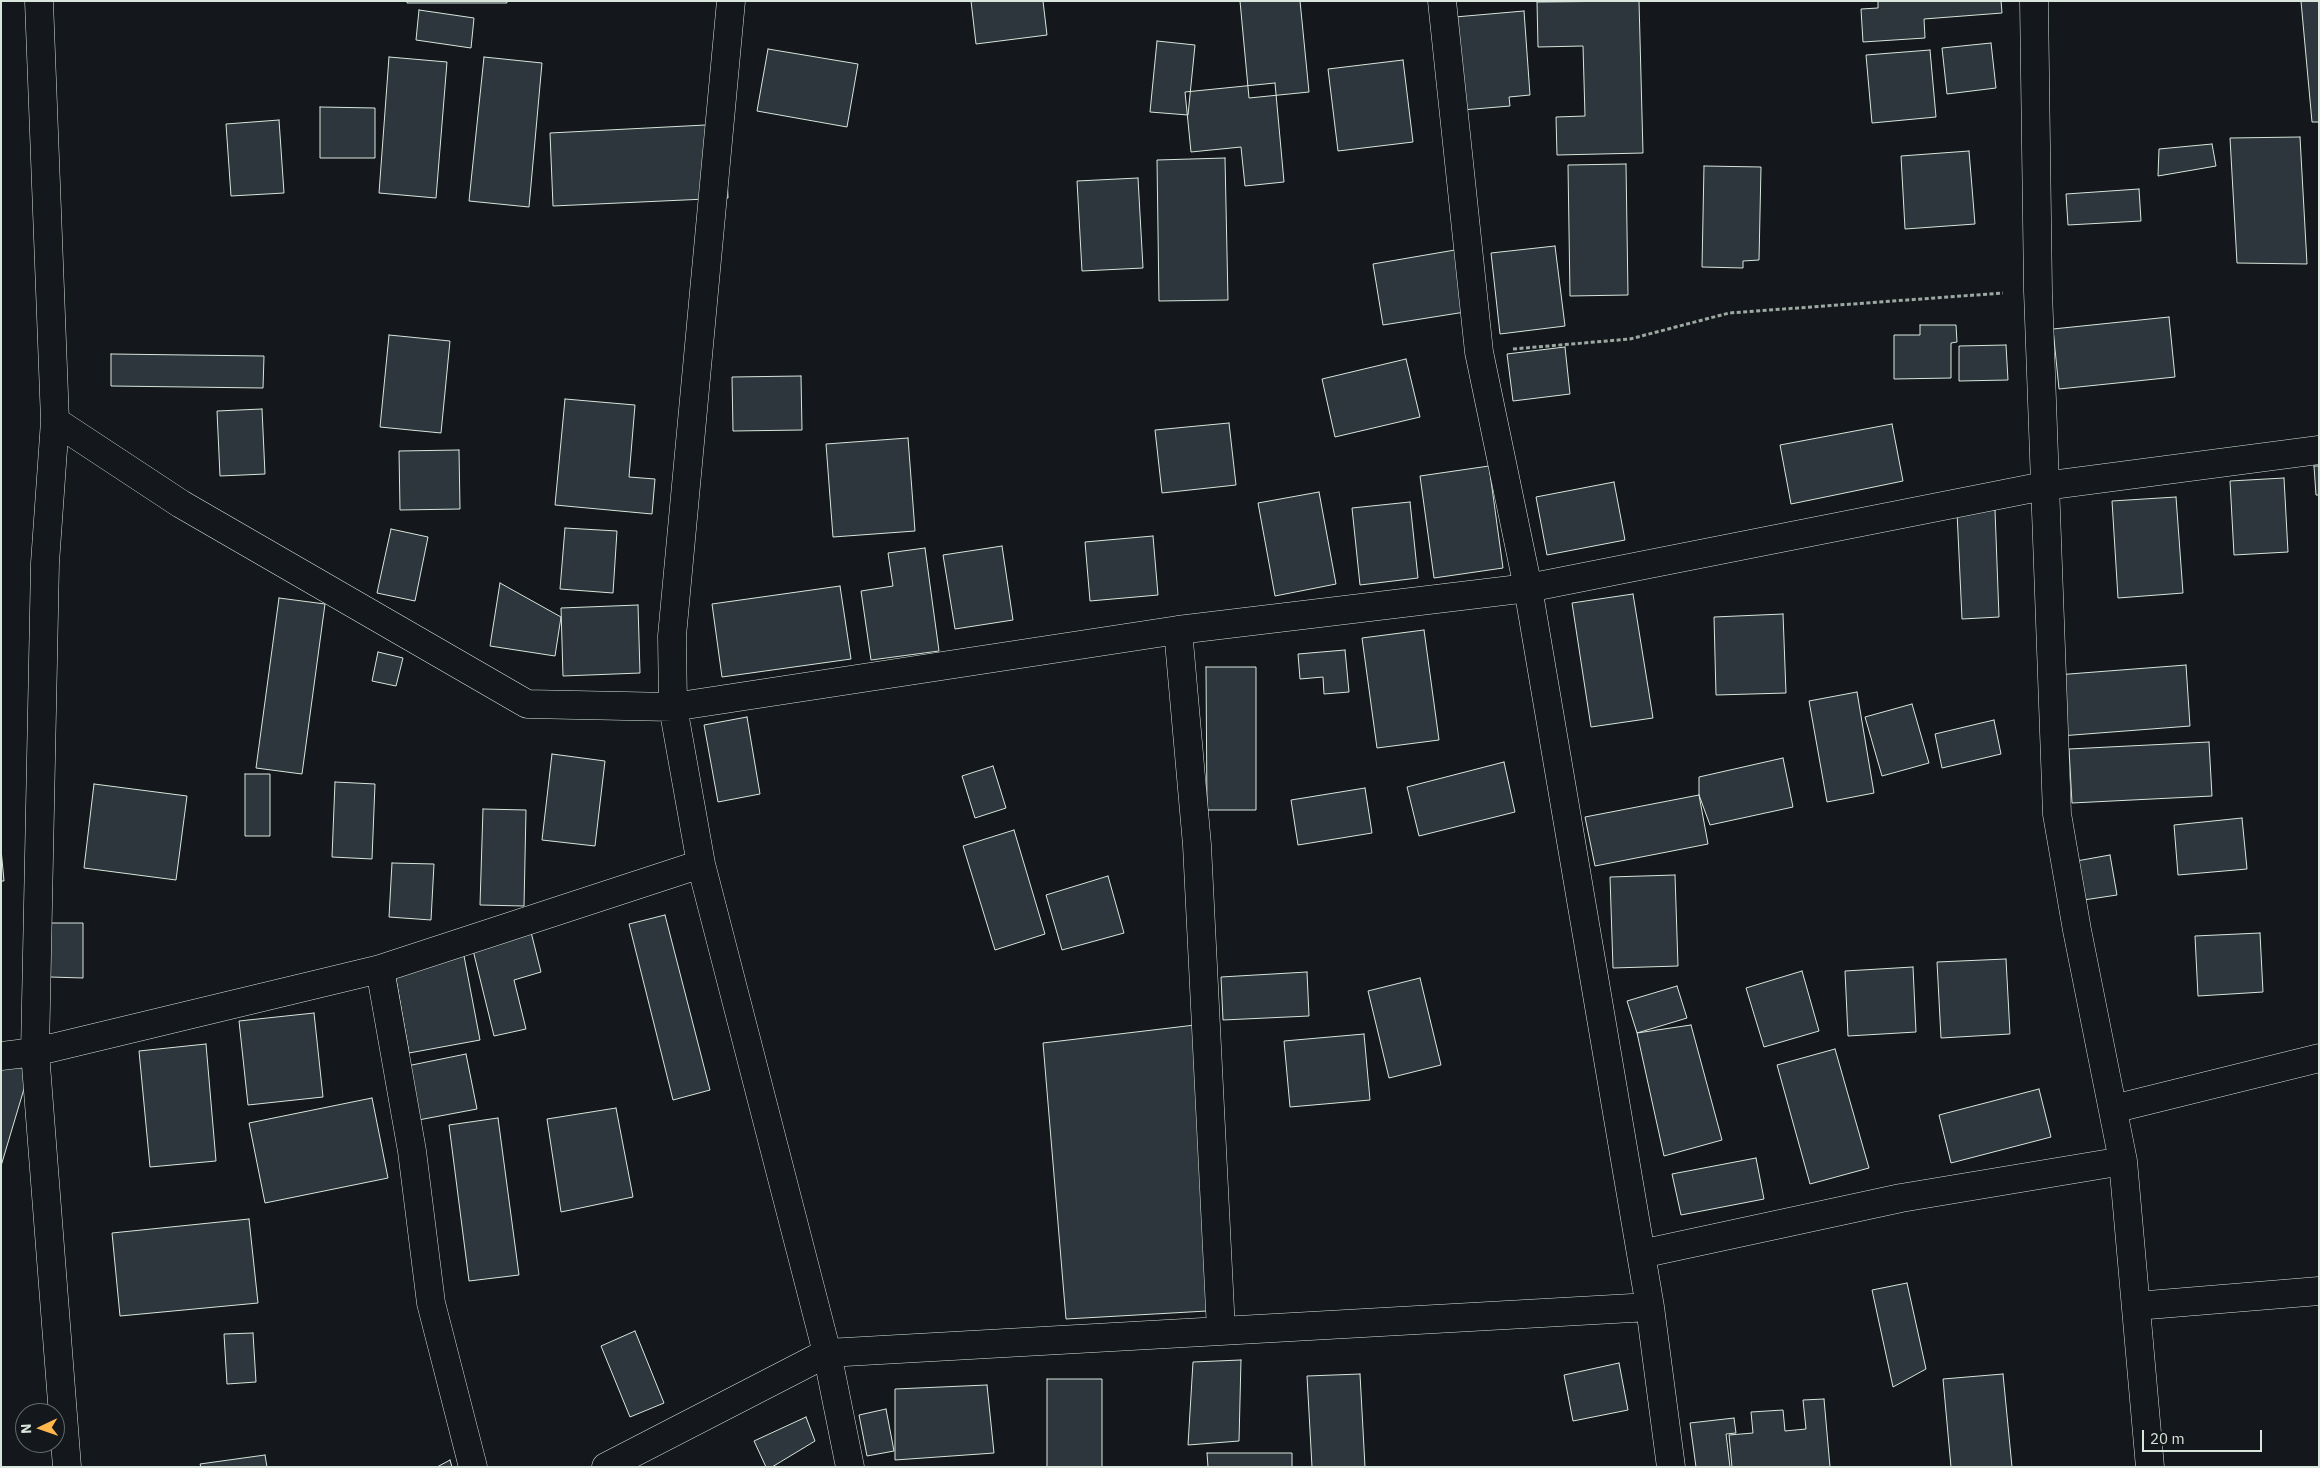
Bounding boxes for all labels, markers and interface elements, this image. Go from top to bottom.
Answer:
north arrow [15,1403,65,1453]
scale bar [2145,1420,2265,1452]
text: N [17,1423,35,1434]
text: 20 m [2150,1429,2185,1448]

